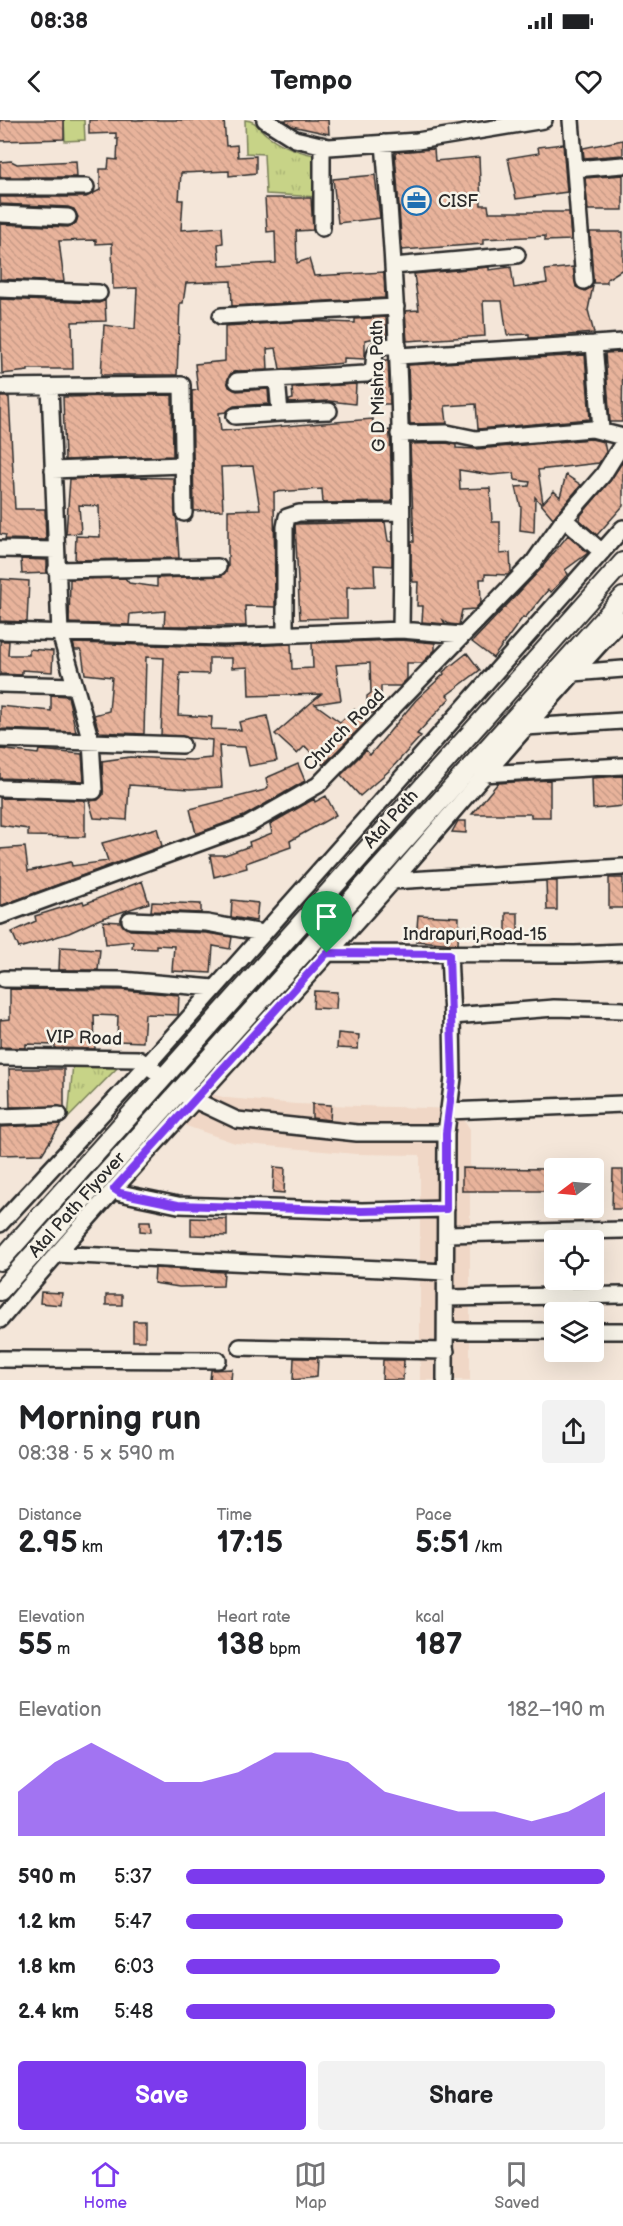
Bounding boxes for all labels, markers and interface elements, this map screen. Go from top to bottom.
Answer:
text: 08:38 [30,8,88,35]
icon: back [18,65,51,98]
text: Tempo [271,65,352,97]
icon: heart [572,65,605,98]
office icon: CISF [401,185,433,217]
place label: CISF [438,191,478,212]
street label: G D Mishra Path [366,320,390,452]
street label: Church Road [299,685,389,775]
street label: Atal Path [359,785,423,853]
pin [301,891,352,953]
icon: arrive [310,900,343,933]
street label: Indrapuri,Road-15 [403,924,547,945]
street label: VIP Road [45,1026,123,1050]
street label: Atal Path Flyover [24,1148,130,1262]
north arrow [544,1158,604,1218]
map controls [544,1158,604,1362]
button: locate [544,1230,604,1290]
button: layers [544,1302,604,1362]
text: Morning run [18,1399,201,1439]
button: share [542,1400,605,1463]
text: 08:38 · 5 × 590 m [18,1442,175,1466]
text: Distance [18,1506,82,1525]
text: Time [217,1506,252,1525]
text: Pace [415,1506,452,1525]
text: 2.95 [18,1525,77,1561]
text: 17:15 [217,1525,283,1561]
text: 5:51 [415,1525,470,1561]
text: km [77,1538,103,1557]
text: /km [470,1538,502,1557]
text: Elevation [18,1608,85,1627]
text: Heart rate [217,1608,291,1627]
text: kcal [415,1608,444,1627]
text: 55 [18,1627,53,1663]
text: 138 [217,1627,265,1663]
text: 187 [415,1627,463,1663]
text: m [53,1640,70,1659]
text: bpm [265,1640,301,1659]
text: Elevation [18,1698,101,1722]
text: 182–190 m [508,1698,605,1722]
text: 590 m [18,1865,76,1889]
text: 5:37 [114,1865,152,1889]
text: 1.2 km [18,1910,76,1934]
text: 5:47 [114,1910,152,1934]
text: 1.8 km [18,1955,76,1979]
text: 6:03 [114,1955,154,1979]
text: 2.4 km [18,2000,79,2024]
text: 5:48 [114,2000,153,2024]
button: Save [18,2061,306,2130]
button: Share [318,2061,605,2130]
tab: Home [84,2158,127,2213]
tab: Map [294,2158,327,2213]
tab: Saved [494,2158,539,2213]

